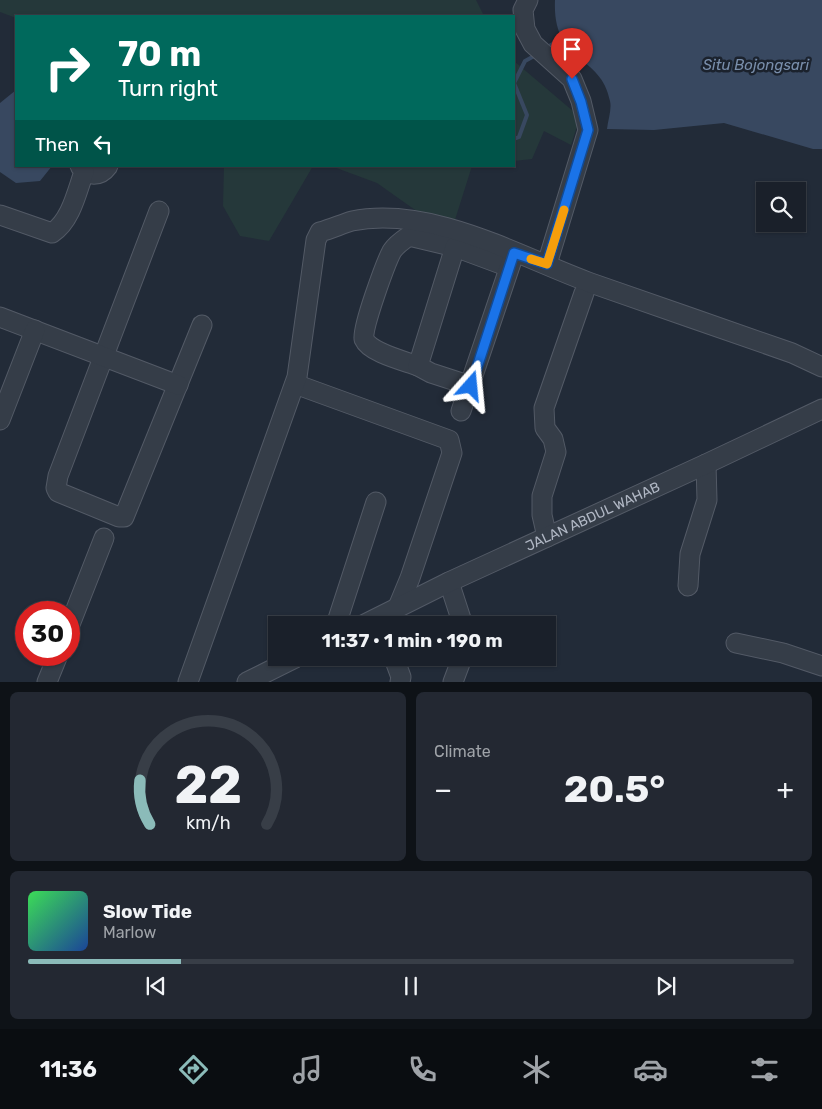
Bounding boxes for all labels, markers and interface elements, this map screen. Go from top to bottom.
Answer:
pin [551,28,593,79]
text: 70 m [118,33,201,75]
icon: right [35,35,100,100]
icon: arrive [558,35,586,63]
water label: Situ Bojongsari [703,56,810,74]
text: Turn right [118,75,218,102]
icon: left [89,130,117,158]
text: Then [35,133,79,156]
map controls [756,182,806,232]
button: search [756,182,806,232]
position arrow [444,359,496,411]
street label: JALAN ABDUL WAHAB [523,478,663,555]
speed limit sign: 30 [15,601,80,666]
text: 11:37 · 1 min · 190 m [321,629,503,652]
text: Climate [434,742,491,761]
text: 22 [174,754,242,816]
text: 20.5° [564,766,665,812]
text: − [434,773,452,806]
text: + [777,773,794,806]
text: km/h [186,812,230,833]
text: Slow Tide [103,900,192,923]
text: Marlow [103,923,156,942]
icon: previous [142,972,170,1000]
icon: pause [397,972,425,1000]
icon: next [652,972,680,1000]
icon: directions [176,1052,211,1087]
icon: music [290,1052,325,1087]
icon: phone [405,1052,440,1087]
icon: climate [519,1052,554,1087]
icon: car [633,1052,668,1087]
icon: filters [747,1052,782,1087]
text: 11:36 [40,1056,97,1083]

